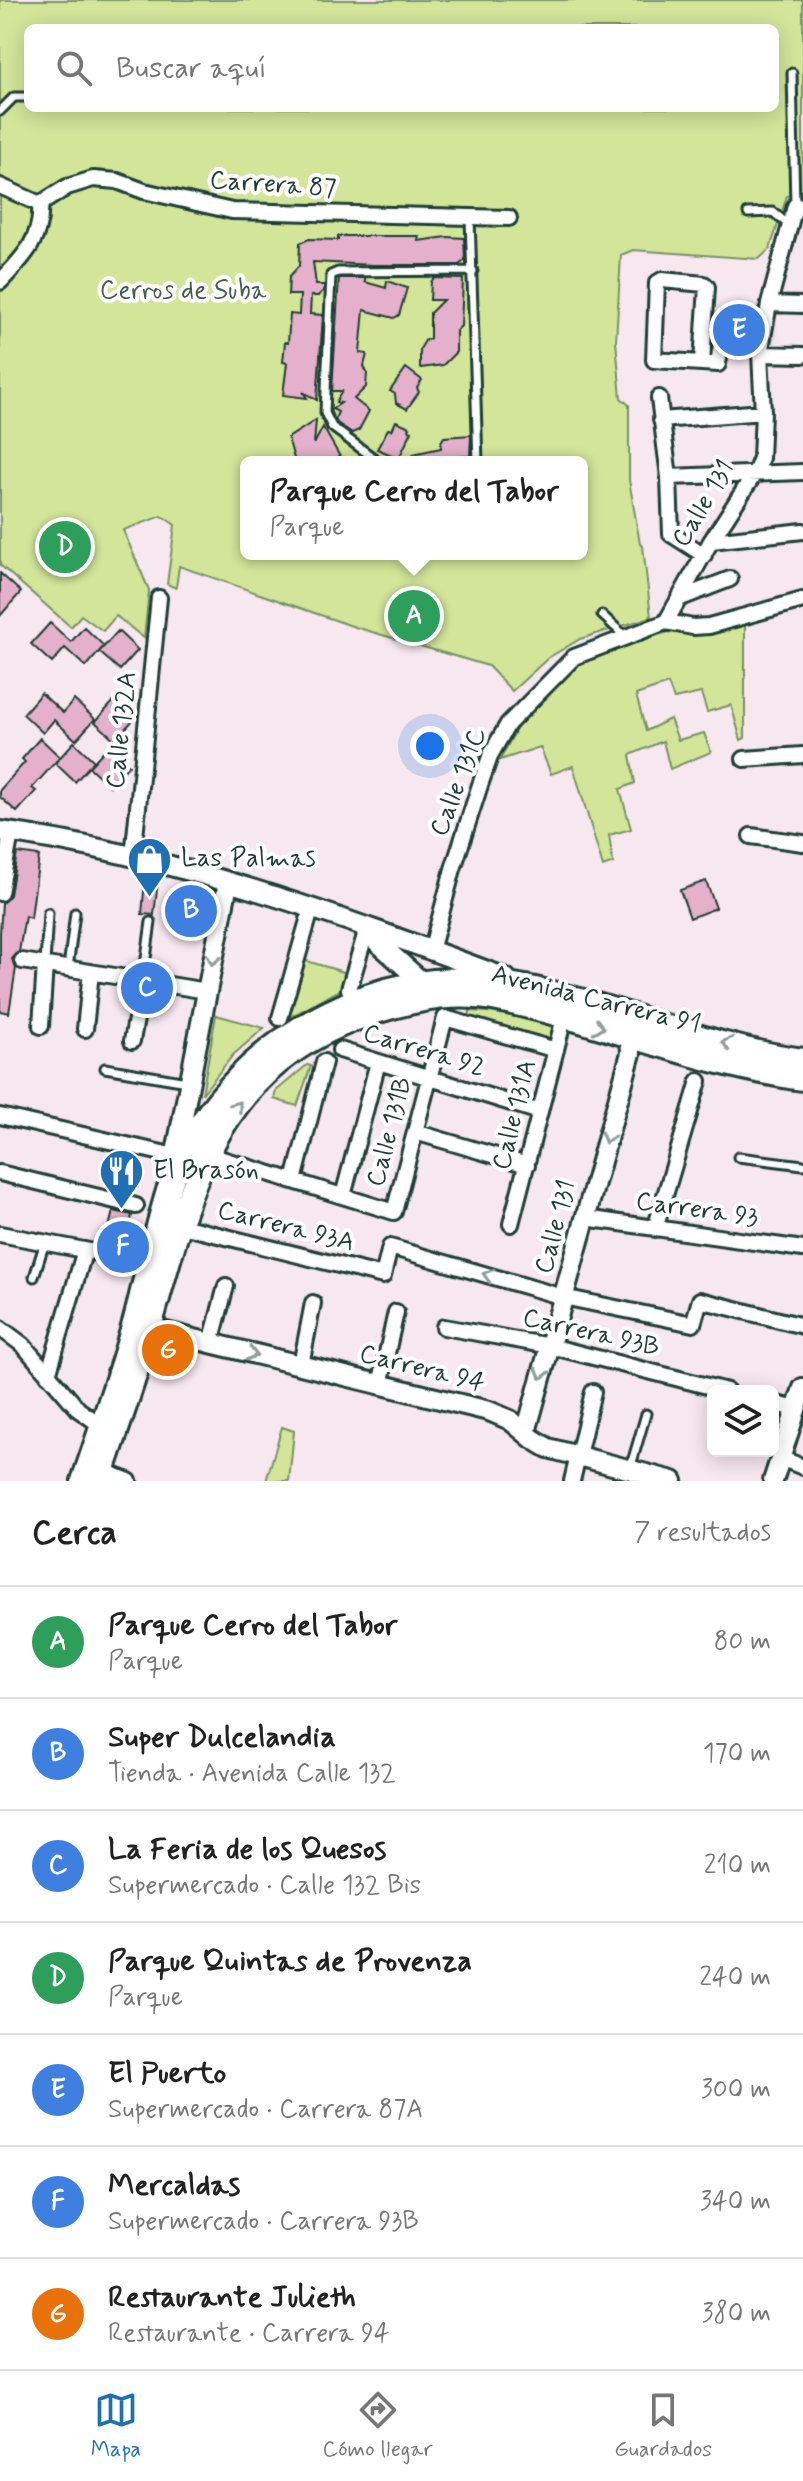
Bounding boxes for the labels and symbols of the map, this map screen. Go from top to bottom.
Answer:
street label: Carrera 87 [208,164,338,206]
park label: Cerros de Suba [100,274,267,308]
pin: E [713,300,765,360]
street label: Calle 131 [665,454,743,554]
pin: D [39,517,91,577]
pin: A [388,586,440,646]
street label: Calle 132A [99,670,145,790]
street label: Calle 131C [423,723,495,841]
your location [410,726,450,766]
shop icon: Las Palmas [126,835,174,898]
place label: Las Palmas [181,842,316,876]
pin: B [165,881,217,941]
one-way arrow [205,953,222,966]
pin: C [121,958,173,1018]
street label: Avenida Carrera 91 [488,958,704,1042]
street label: Carrera 92 [359,1016,489,1086]
one-way arrow [591,1017,605,1034]
one-way arrow [720,1036,734,1052]
street label: Calle 131A [485,1056,545,1174]
street label: Calle 131B [359,1073,421,1191]
one-way arrow [227,1101,242,1115]
one-way arrow [600,1130,617,1144]
restaurant icon: El Brasón [98,1147,146,1210]
place label: El Brasón [153,1154,259,1188]
street label: Calle 131 [527,1176,585,1278]
street label: Carrera 93 [634,1185,760,1235]
street label: Carrera 93A [214,1194,358,1260]
pin: F [97,1217,149,1277]
one-way arrow [482,1268,496,1284]
street label: Carrera 93B [519,1301,663,1365]
pin: G [142,1320,194,1380]
street label: Carrera 94 [356,1337,488,1401]
one-way arrow [245,1344,259,1361]
one-way arrow [535,1367,551,1381]

